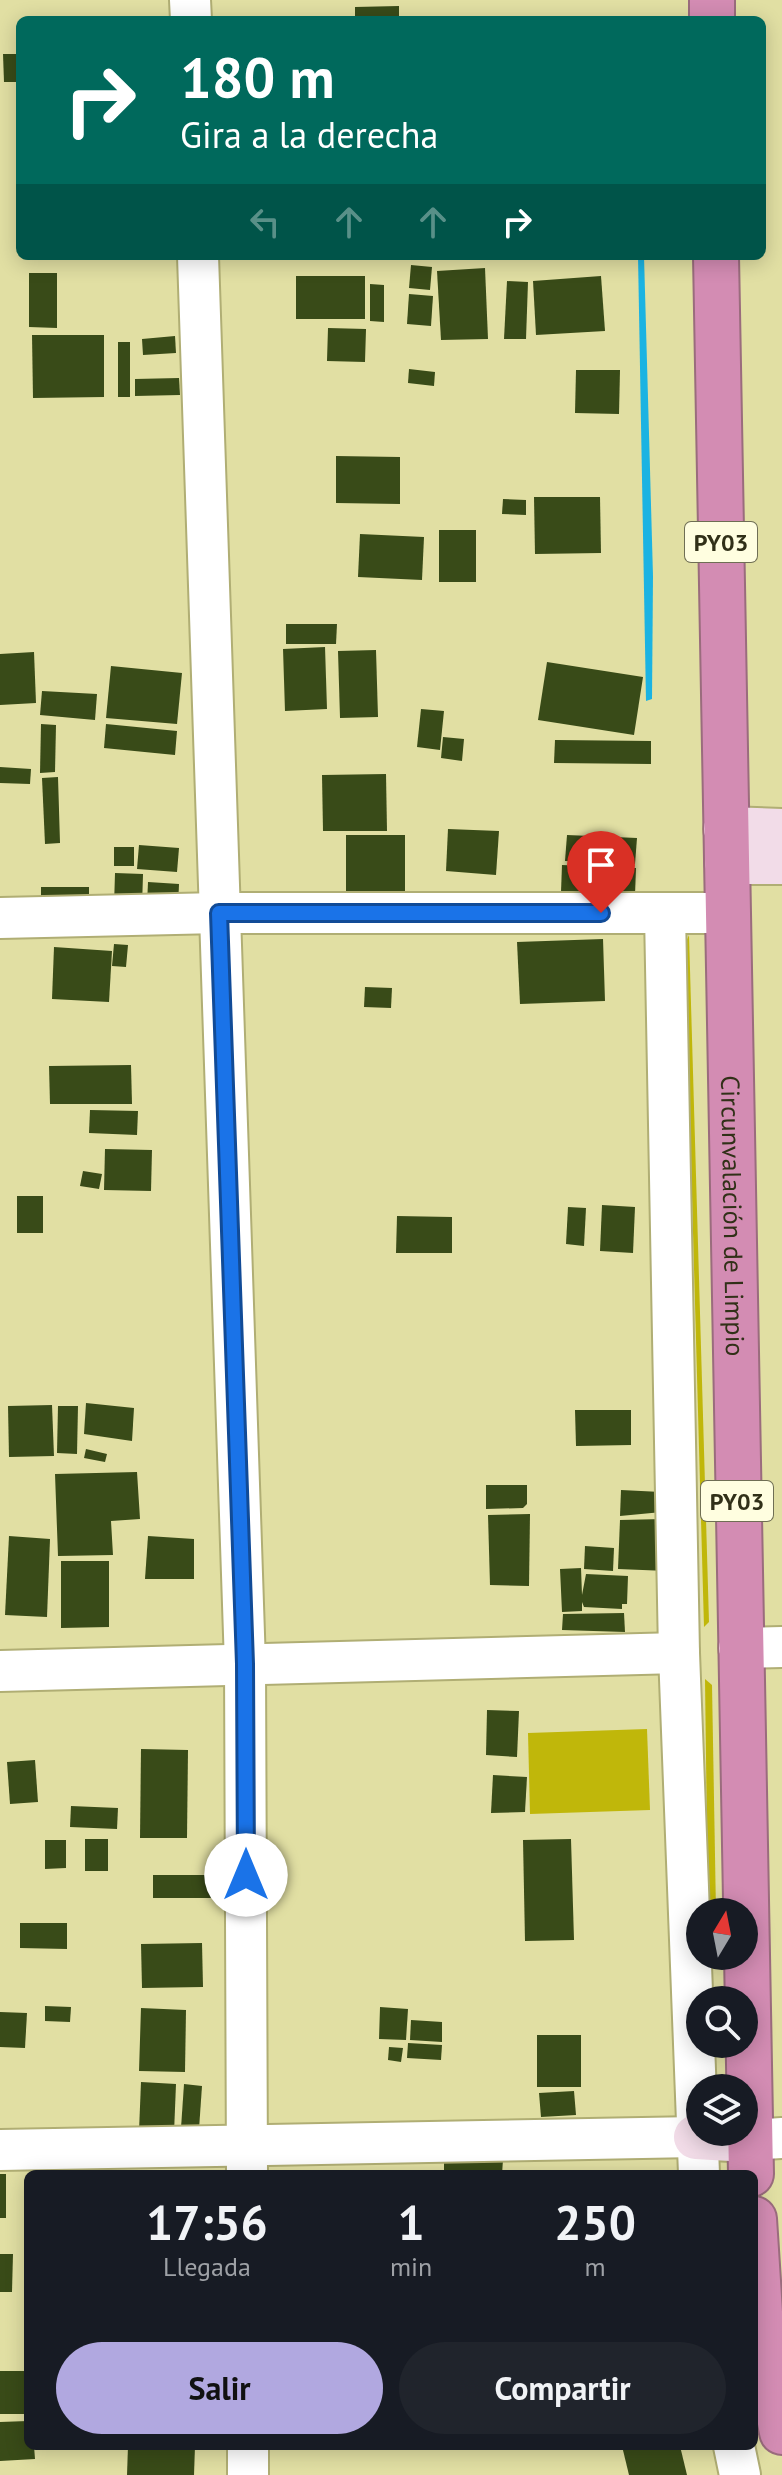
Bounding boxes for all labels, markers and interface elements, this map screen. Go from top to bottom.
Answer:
text: 180 m [180,41,335,113]
icon: right [48,48,152,152]
text: Gira a la derecha [180,111,438,158]
icon: left [243,200,287,244]
icon: ahead [327,200,371,244]
icon: ahead [411,200,455,244]
icon: right [495,200,539,244]
road number: PY03 [685,522,757,562]
pin [567,831,635,913]
icon: arrive [579,843,623,887]
street label: Circunvalación de Limpio [714,1075,753,1357]
road number: PY03 [701,1481,773,1521]
position arrow [204,1833,288,1917]
north arrow [686,1898,758,1970]
map controls [686,1898,758,2146]
button: search [686,1986,758,2058]
button: layers [686,2074,758,2146]
text: 17:56 [146,2191,268,2253]
text: 1 [397,2191,425,2253]
text: 250 [554,2191,636,2253]
text: Llegada [163,2250,251,2283]
text: min [390,2250,432,2283]
text: m [585,2250,606,2283]
button: Salir [56,2342,383,2434]
button: Compartir [399,2342,726,2434]

